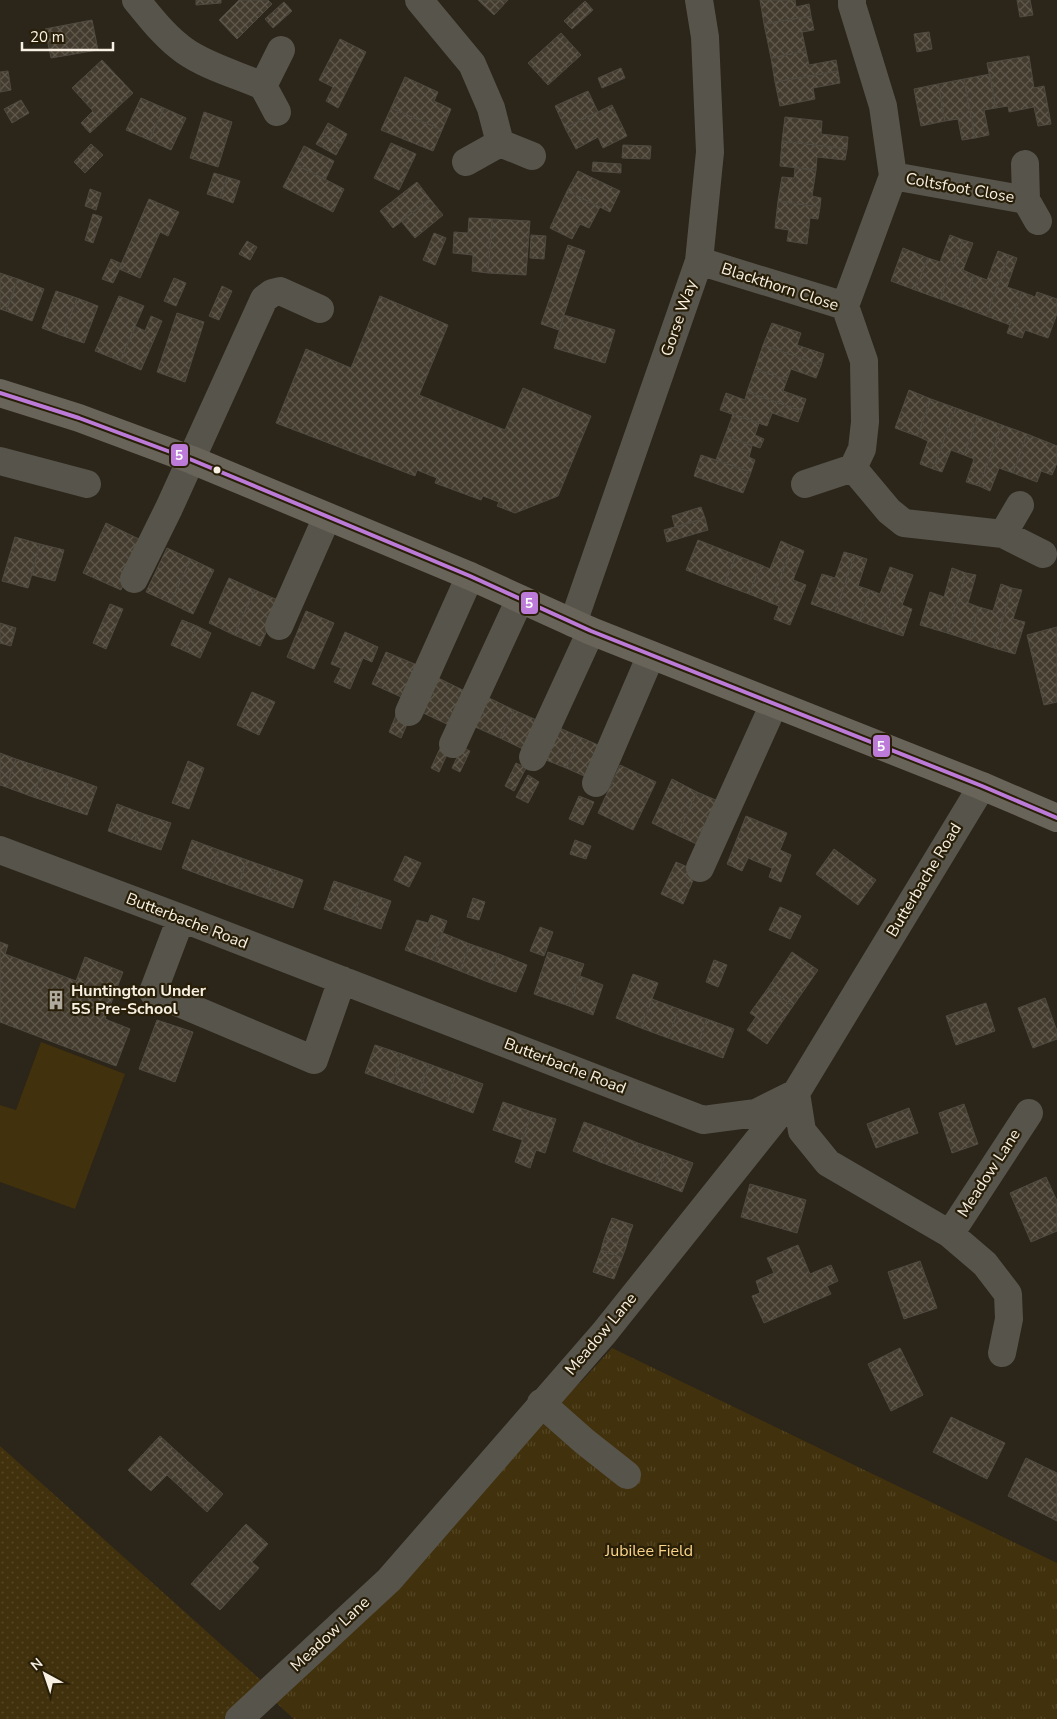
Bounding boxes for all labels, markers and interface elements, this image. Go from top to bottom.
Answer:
scale bar [22,20,114,52]
text: 20 m [30,27,65,47]
street label: Coltsfoot Close [904,168,1016,208]
street label: Blackthorn Close [718,258,842,316]
street label: Gorse Way [656,276,703,359]
line badge: 5 [170,443,189,467]
text: 5 [175,446,183,465]
unlabelled marker [212,465,222,475]
line badge: 5 [520,591,539,615]
text: 5 [525,594,533,613]
line badge: 5 [872,734,891,758]
text: 5 [877,737,885,756]
street label: Butterbache Road [881,819,967,941]
street label: Butterbache Road [123,888,251,954]
place label: Huntington Under 5S Pre-School [71,980,207,1020]
building icon: Huntington Under 5S Pre-School [45,989,67,1011]
street label: Butterbache Road [501,1033,629,1099]
street label: Meadow Lane [952,1125,1026,1221]
street label: Meadow Lane [560,1288,642,1380]
park label: Jubilee Field [604,1540,693,1562]
street label: Meadow Lane [286,1591,374,1677]
north arrow [20,1649,70,1699]
text: N [27,1654,47,1675]

